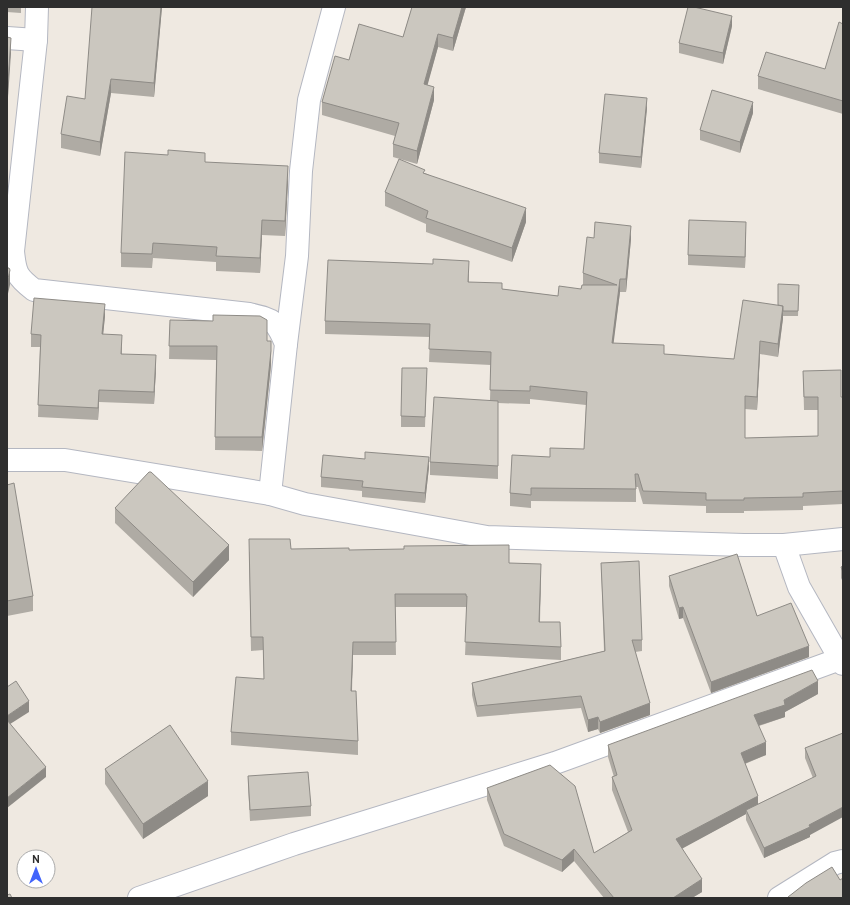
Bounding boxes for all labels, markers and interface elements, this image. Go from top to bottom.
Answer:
north arrow [16,849,56,889]
text: N [32,853,40,867]

